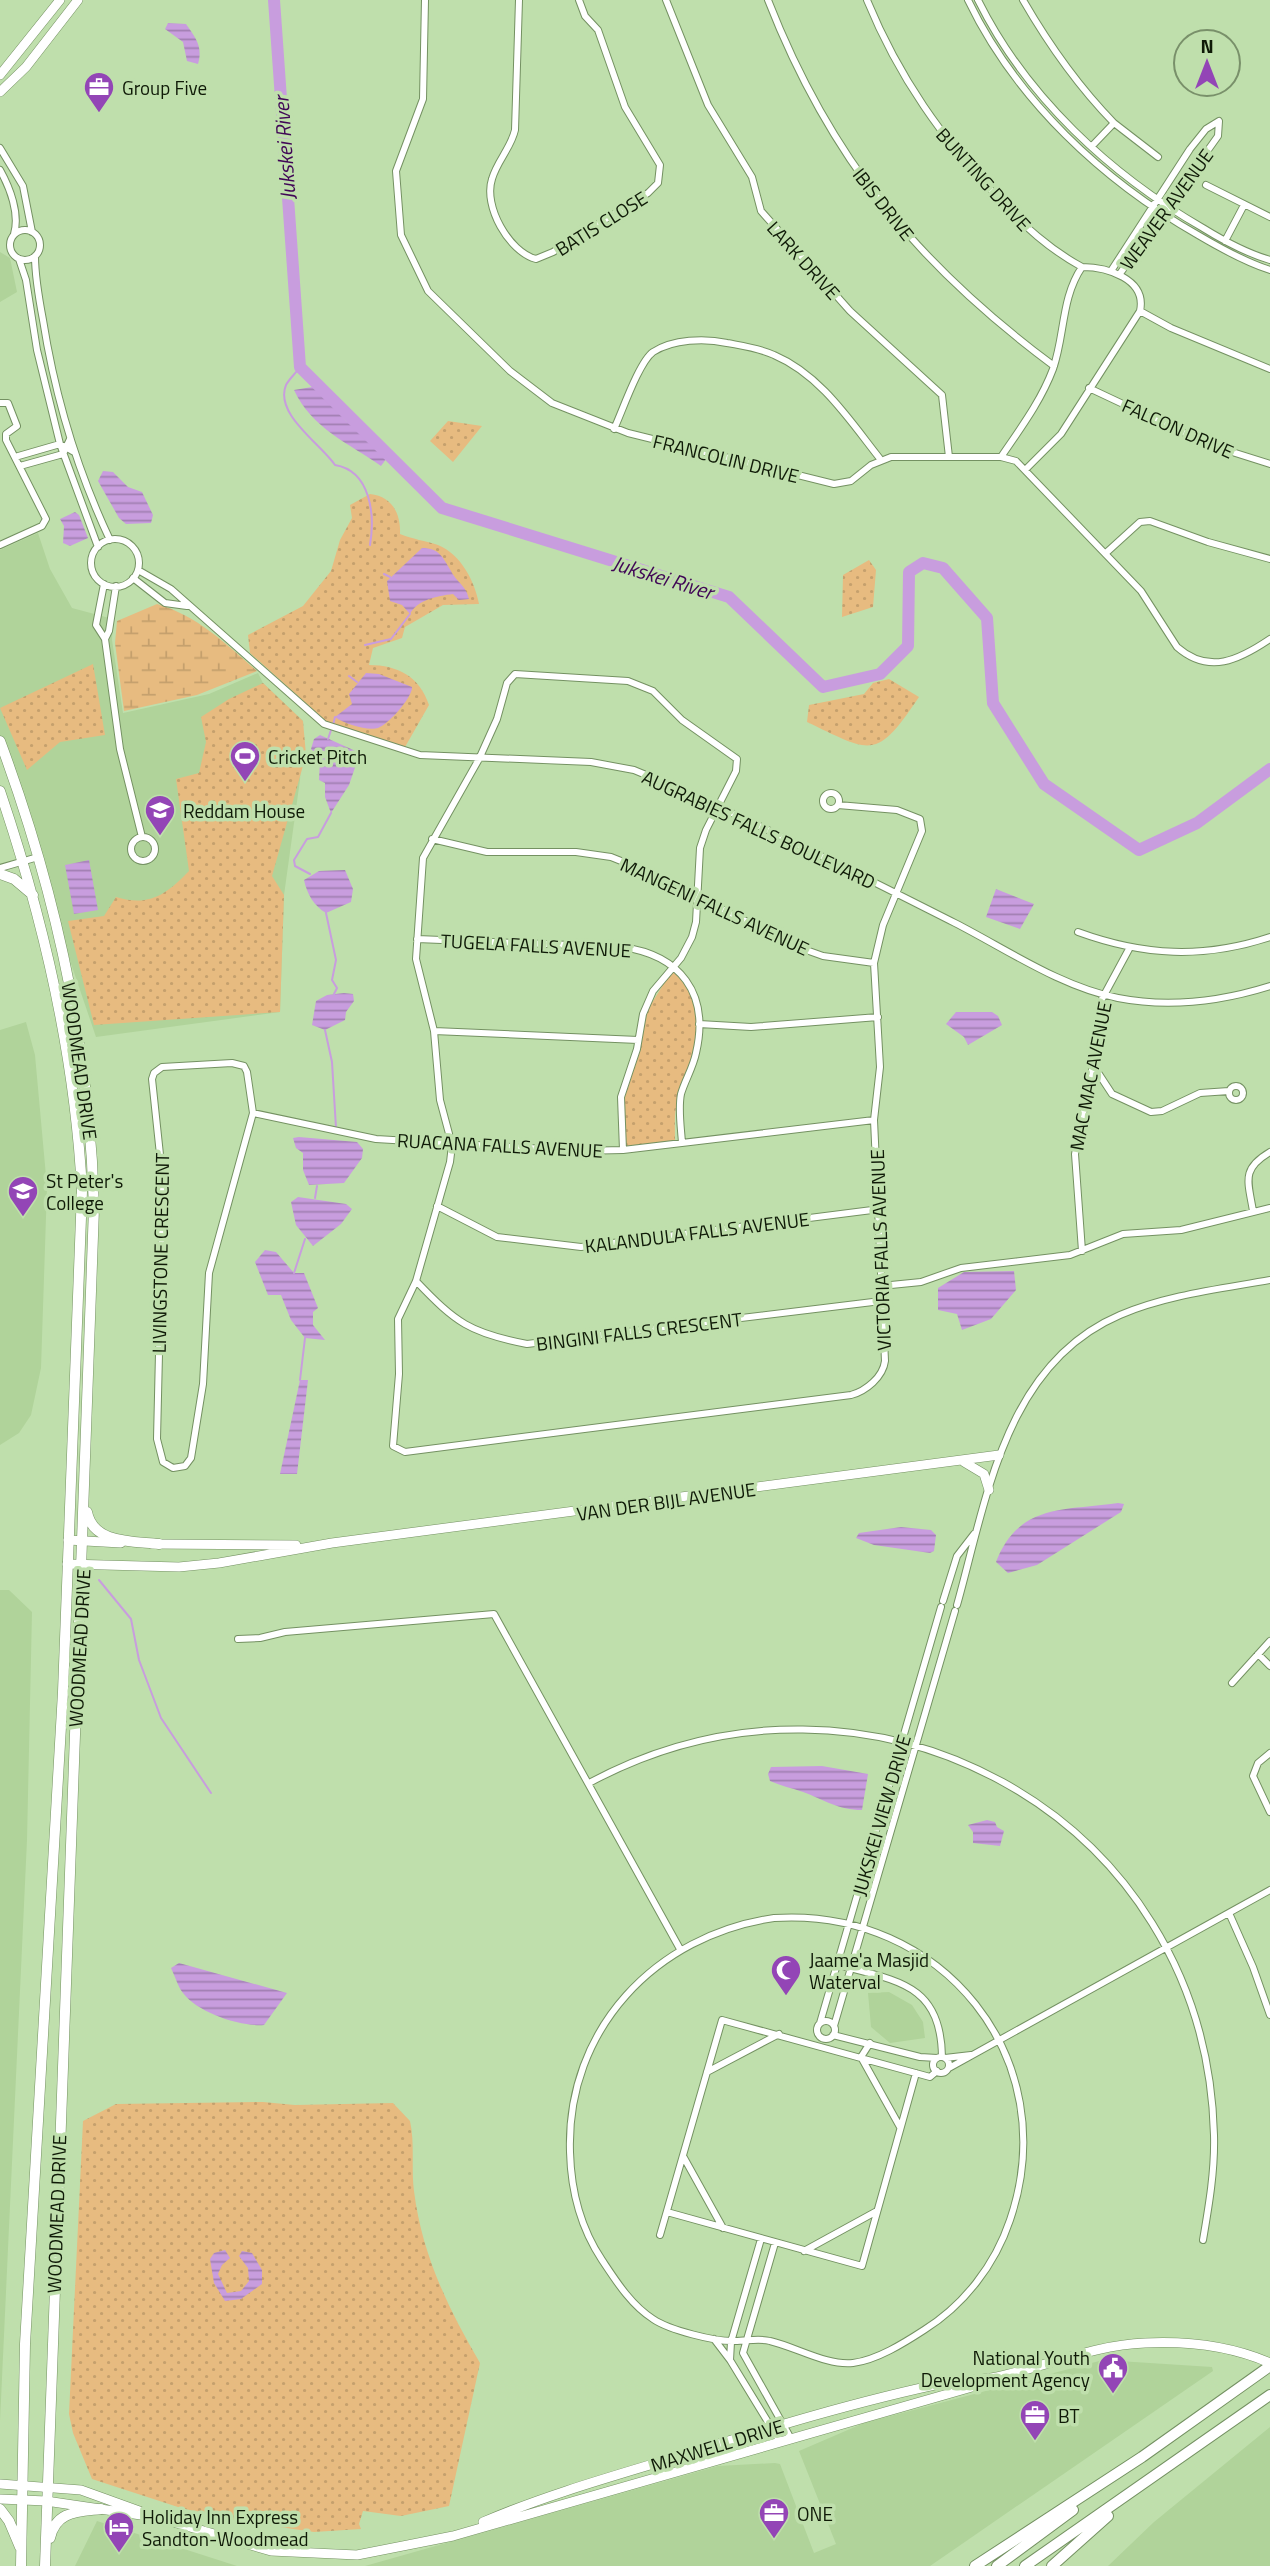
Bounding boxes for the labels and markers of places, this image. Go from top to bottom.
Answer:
office icon: Group Five [82,70,116,114]
place label: Group Five [122,73,207,102]
sports icon: Cricket Pitch [228,739,262,783]
place label: Cricket Pitch [268,742,367,771]
school or university icon: Reddam House [143,793,177,837]
place label: Reddam House [183,796,305,825]
place label: St Peter's College [46,1166,123,1217]
school or university icon: St Peter's College [6,1174,40,1218]
place label: Jaame'a Masjid Waterval [809,1945,929,1996]
mosque icon: Jaame'a Masjid Waterval [769,1953,803,1997]
place label: National Youth Development Agency [921,2343,1090,2394]
public building icon: National Youth Development Agency [1096,2351,1130,2395]
office icon: BT [1018,2398,1052,2442]
place label: BT [1058,2401,1079,2430]
office icon: ONE [757,2496,791,2540]
place label: ONE [797,2499,833,2528]
place label: Holiday Inn Express Sandton-Woodmead [142,2502,309,2553]
hotel icon: Holiday Inn Express Sandton-Woodmead [102,2510,136,2554]

